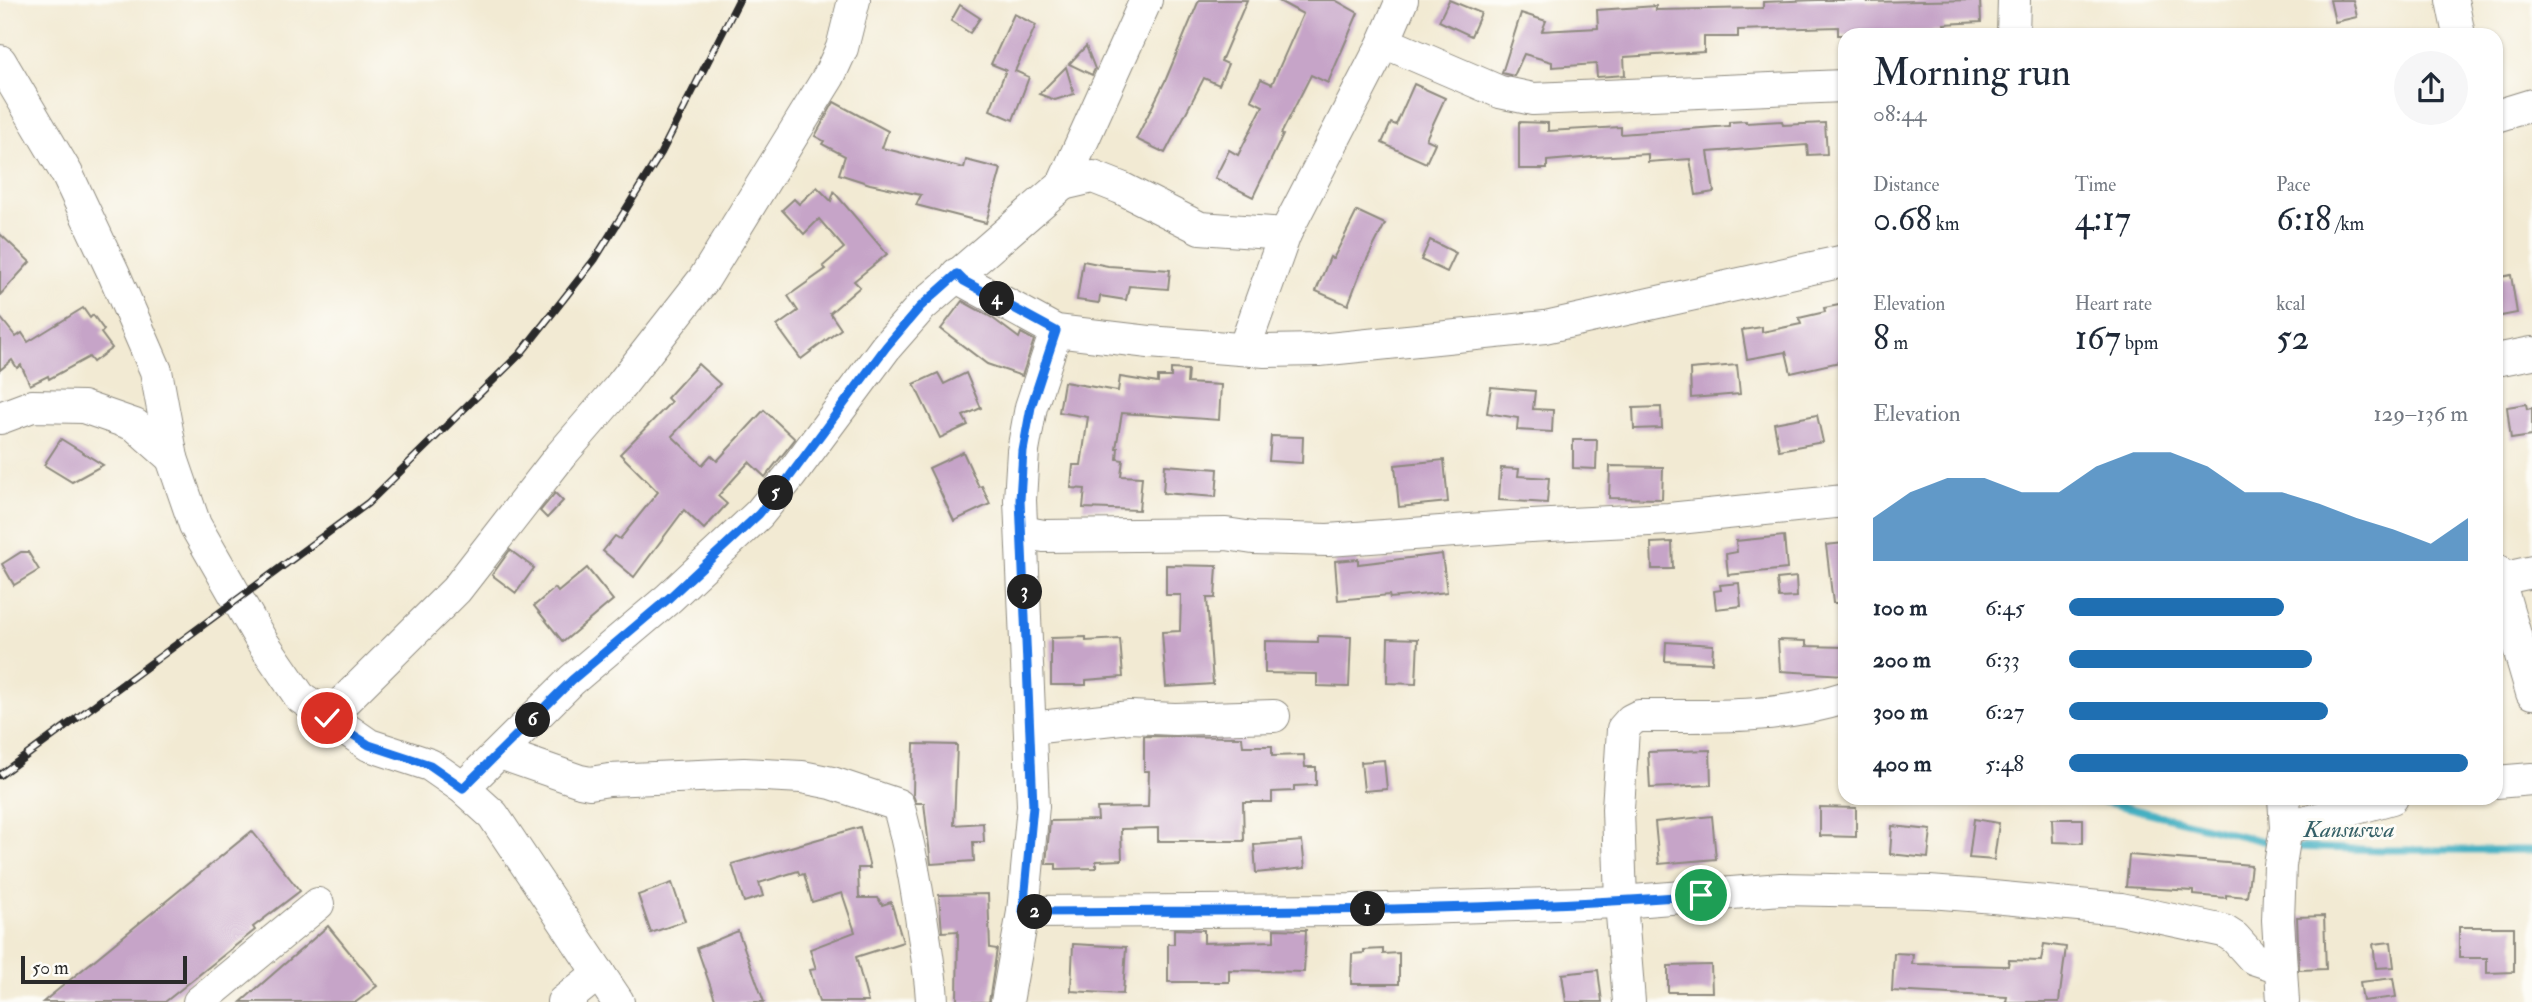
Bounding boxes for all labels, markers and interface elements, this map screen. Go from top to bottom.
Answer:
text: Morning run [1873,49,2071,97]
button: share [2394,51,2468,125]
text: 08:44 [1873,99,1926,128]
text: Distance [1873,173,1939,197]
text: Time [2075,173,2116,197]
text: Pace [2276,173,2310,197]
text: 0.68 [1873,197,1932,241]
text: 4:17 [2075,197,2131,241]
text: 6:18 [2276,197,2332,241]
text: km [1932,212,1960,236]
text: /km [2332,212,2364,236]
pin: 4 [979,282,1014,316]
text: 4 [991,286,1002,310]
text: Elevation [1873,292,1945,316]
text: Heart rate [2075,292,2152,316]
text: kcal [2276,292,2305,316]
text: 8 [1873,316,1889,360]
text: 167 [2075,316,2121,360]
text: 52 [2276,316,2309,360]
text: m [1889,331,1908,355]
text: bpm [2121,331,2158,355]
text: Elevation [1873,399,1961,428]
text: 129–136 m [2373,399,2468,428]
pin: 5 [758,476,794,510]
text: 5 [771,480,780,504]
pin: 3 [1007,574,1042,610]
text: 3 [1021,579,1028,603]
text: 100 m [1873,593,1927,622]
text: 6:45 [1985,593,2025,622]
text: 200 m [1873,645,1931,674]
text: 6:33 [1985,645,2020,674]
pin [297,688,357,748]
text: 300 m [1873,697,1928,726]
text: 6:27 [1985,697,2024,726]
icon: check [308,699,346,737]
pin: 6 [516,702,550,738]
text: 6 [528,707,537,731]
text: 400 m [1873,749,1932,778]
text: 5:48 [1985,749,2024,778]
water label: Kansuswa [2303,815,2395,844]
pin [1671,865,1731,925]
icon: arrive [1682,876,1720,914]
pin: 1 [1350,892,1386,926]
pin: 2 [1018,894,1052,930]
text: 1 [1364,896,1371,920]
text: 2 [1030,899,1039,923]
scale bar [21,953,187,985]
text: 50 m [32,956,69,980]

